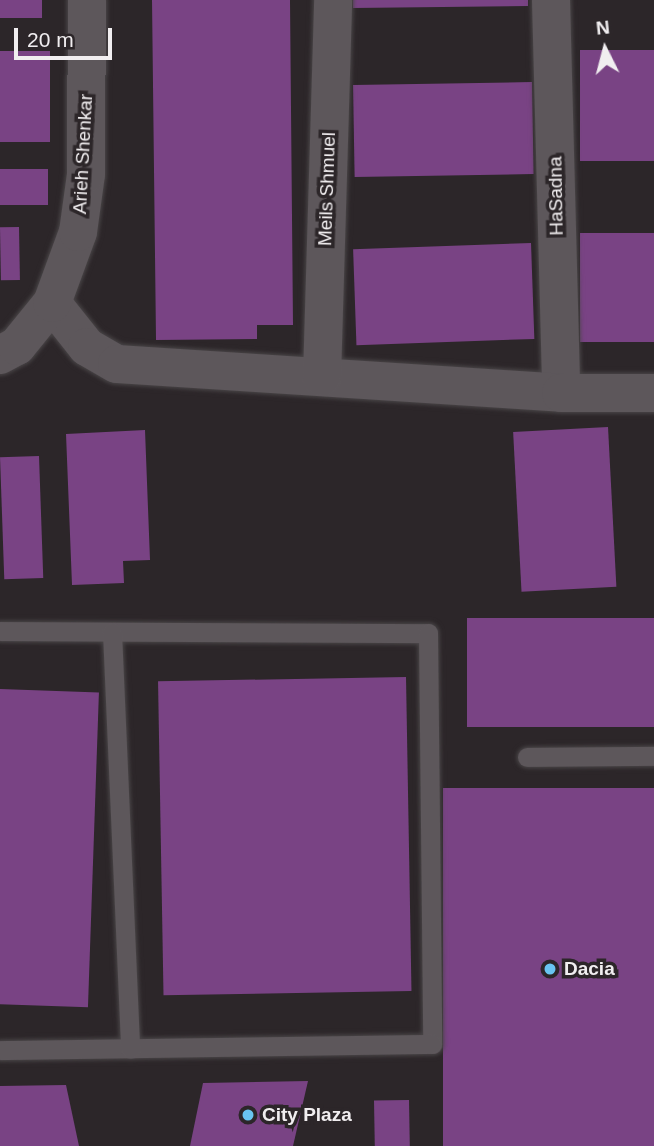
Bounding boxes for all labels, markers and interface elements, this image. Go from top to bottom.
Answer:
scale bar [18,14,116,58]
north arrow [570,14,640,84]
text: N [595,16,611,39]
text: 20 m [27,28,74,51]
street label: Arieh Shenkar [68,93,98,215]
street label: Meils Shmuel [314,132,340,246]
street label: HaSadna [544,156,568,236]
place label: Dacia [564,958,615,980]
marker: Dacia [542,961,558,977]
place label: City Plaza [262,1104,352,1126]
marker: City Plaza [240,1107,256,1123]

